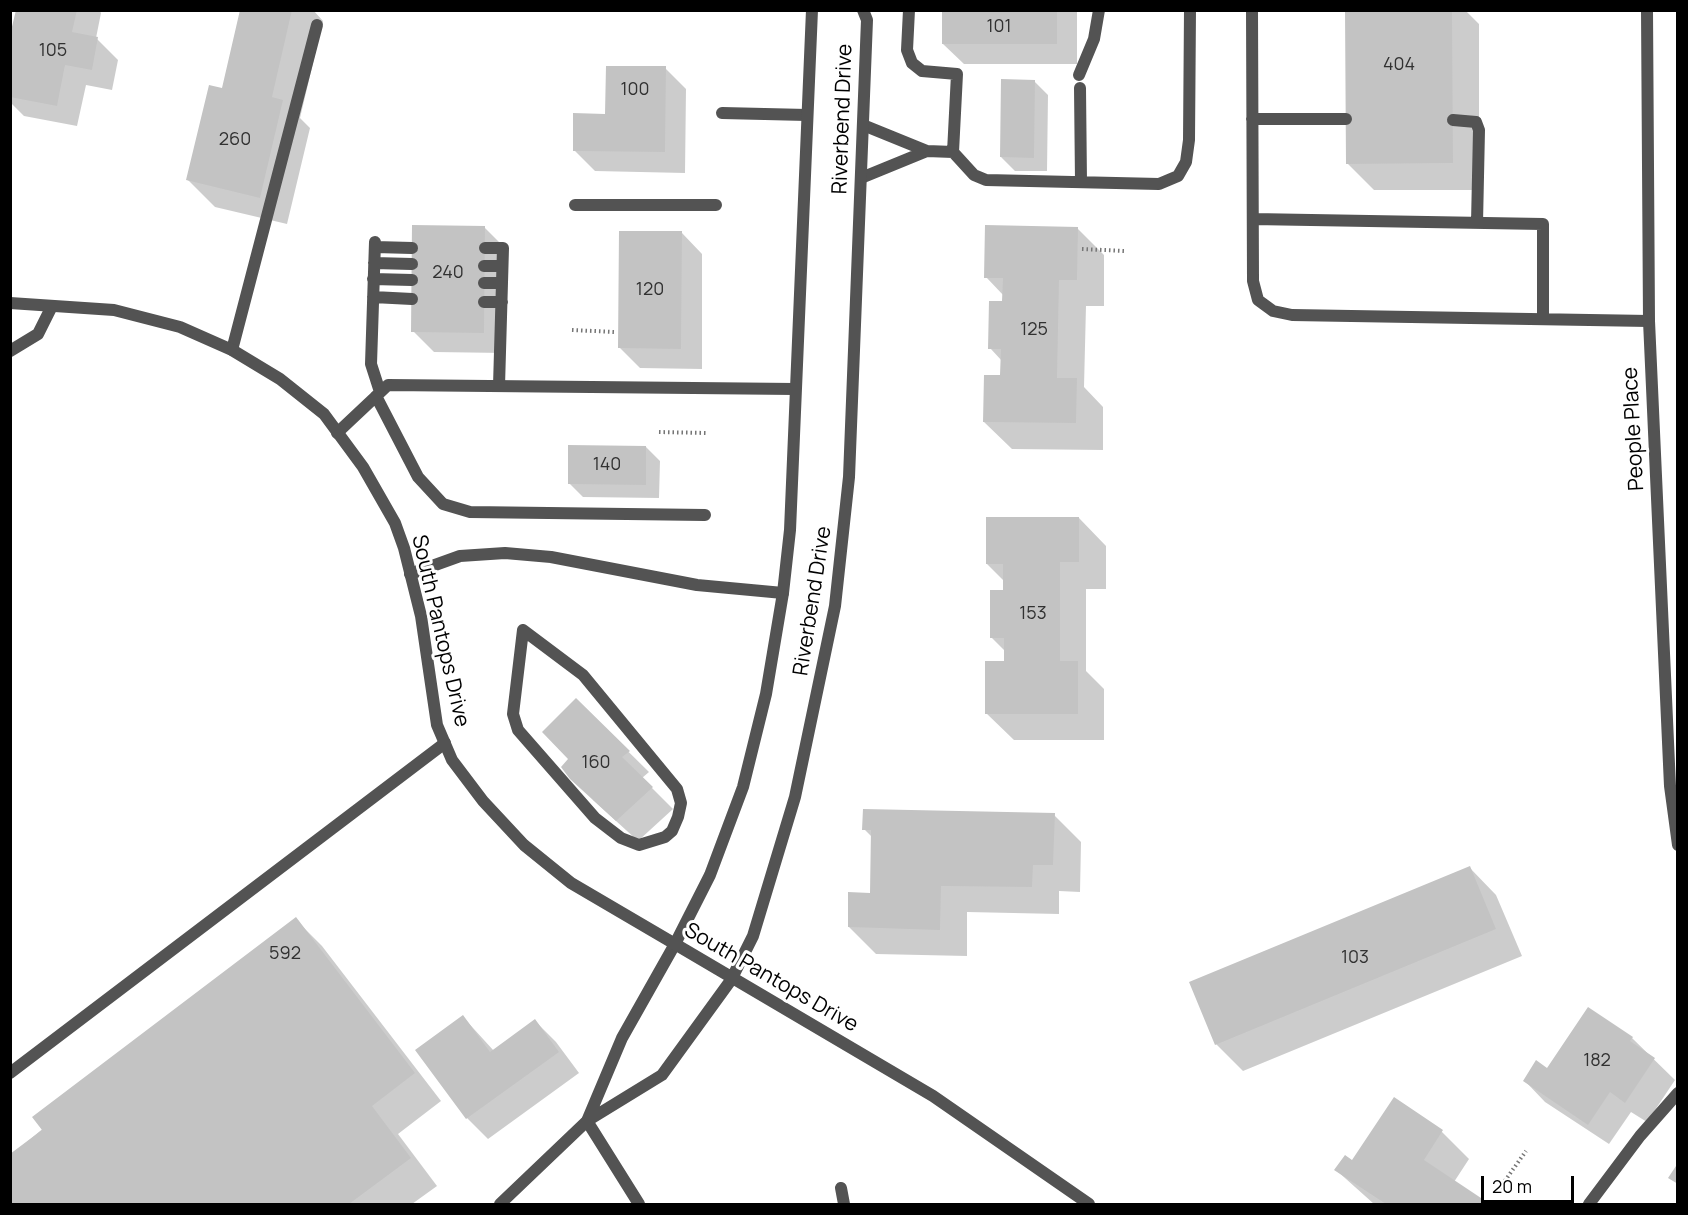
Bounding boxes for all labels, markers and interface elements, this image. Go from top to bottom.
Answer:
house number: 101 [986,16,1012,38]
house number: 105 [39,40,67,62]
street label: Riverbend Drive [828,43,858,195]
house number: 404 [1383,54,1415,76]
house number: 100 [621,79,649,101]
house number: 260 [219,129,251,151]
house number: 240 [432,262,464,284]
house number: 120 [636,279,664,301]
house number: 125 [1020,319,1048,341]
street label: People Place [1618,366,1650,492]
house number: 140 [593,454,621,476]
street label: Riverbend Drive [789,525,837,677]
street label: South Pantops Drive [406,533,474,729]
house number: 153 [1019,603,1047,625]
house number: 160 [581,752,611,774]
street label: South Pantops Drive [680,918,862,1038]
house number: 592 [269,943,301,965]
house number: 103 [1341,947,1369,969]
house number: 182 [1583,1050,1611,1072]
scale bar [1484,1164,1577,1202]
text: 20 m [1492,1174,1532,1198]

